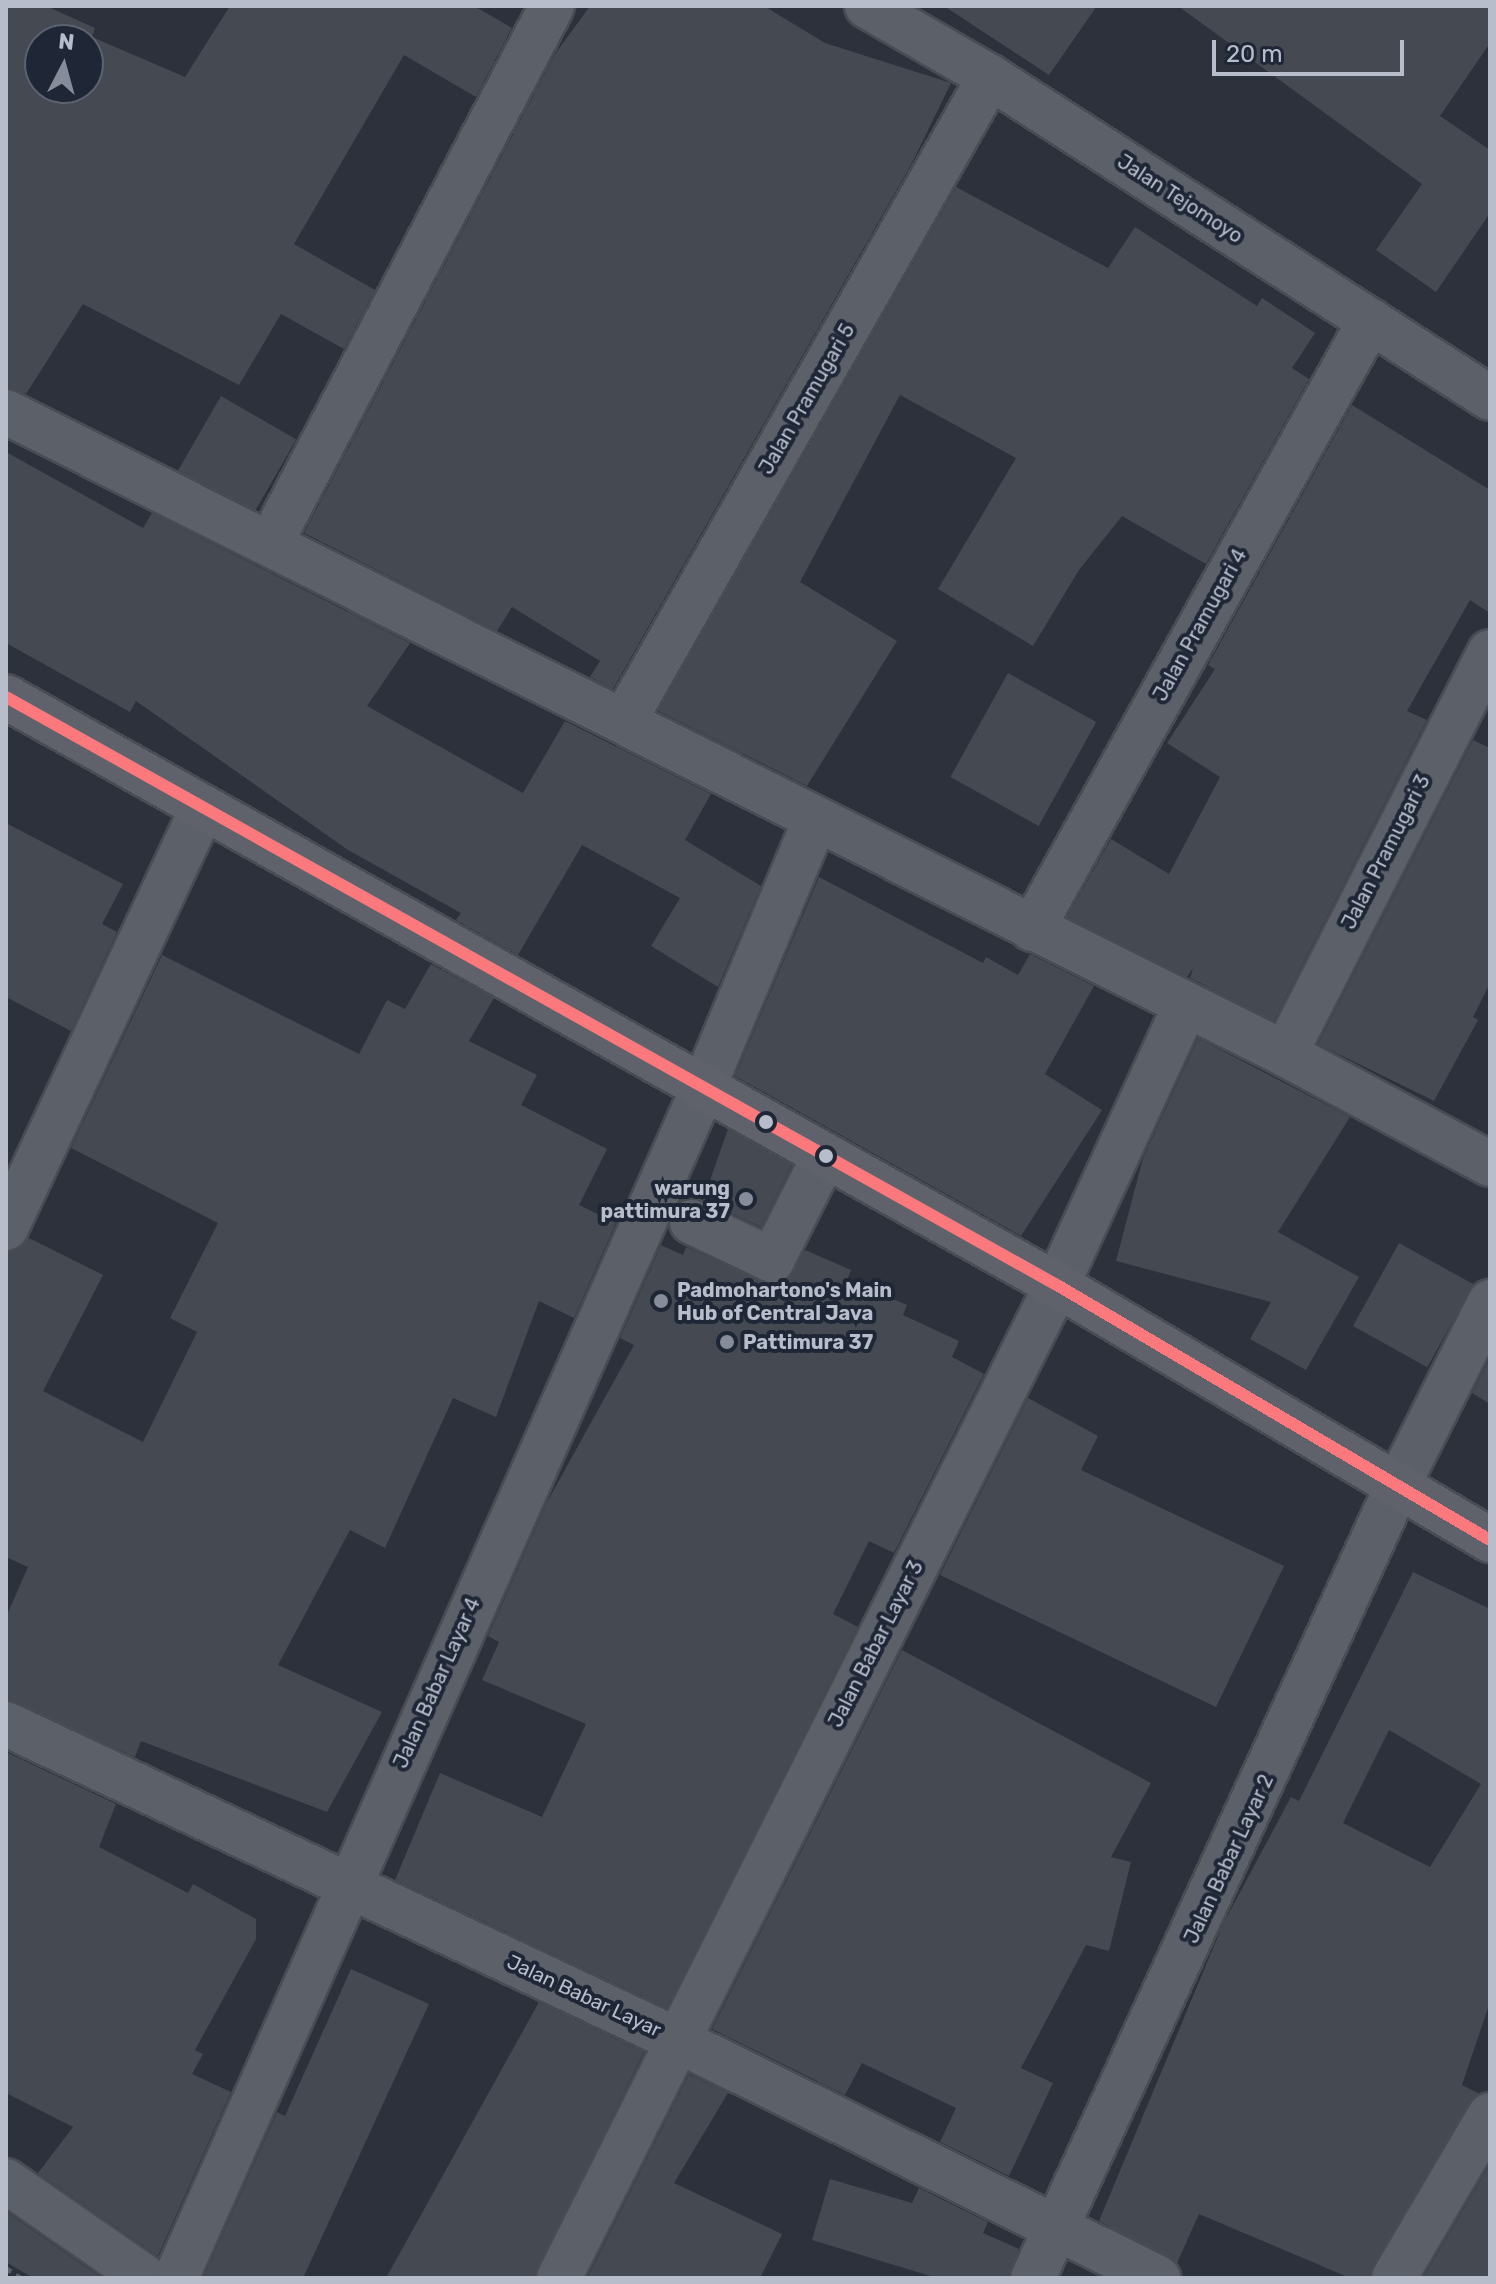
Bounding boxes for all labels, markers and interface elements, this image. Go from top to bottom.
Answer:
north arrow [24,24,104,104]
scale bar [1216,24,1408,74]
text: N [57,27,76,56]
text: 20 m [1226,40,1283,68]
street label: Jalan Tejomoyo [1113,149,1247,249]
street label: Jalan Pramugari 5 [754,319,860,479]
street label: Jalan Pramugari 4 [1148,545,1252,705]
street label: Jalan Pramugari 3 [1337,771,1435,933]
unlabelled marker [758,1114,774,1130]
unlabelled marker [818,1148,834,1164]
place label: warung pattimura 37 [601,1176,730,1223]
marker: warung pattimura 37 [737,1190,755,1208]
place label: Padmohartono's Main Hub of Central Java [677,1278,892,1325]
marker: Padmohartono's Main Hub of Central Java [652,1292,670,1310]
place label: Pattimura 37 [743,1330,873,1354]
marker: Pattimura 37 [718,1333,736,1351]
street label: Jalan Babar Layar 3 [823,1556,929,1732]
street label: Jalan Babar Layar 4 [388,1594,486,1772]
street label: Jalan Babar Layar 2 [1179,1770,1279,1948]
street label: Jalan Babar Layar [503,1950,665,2042]

